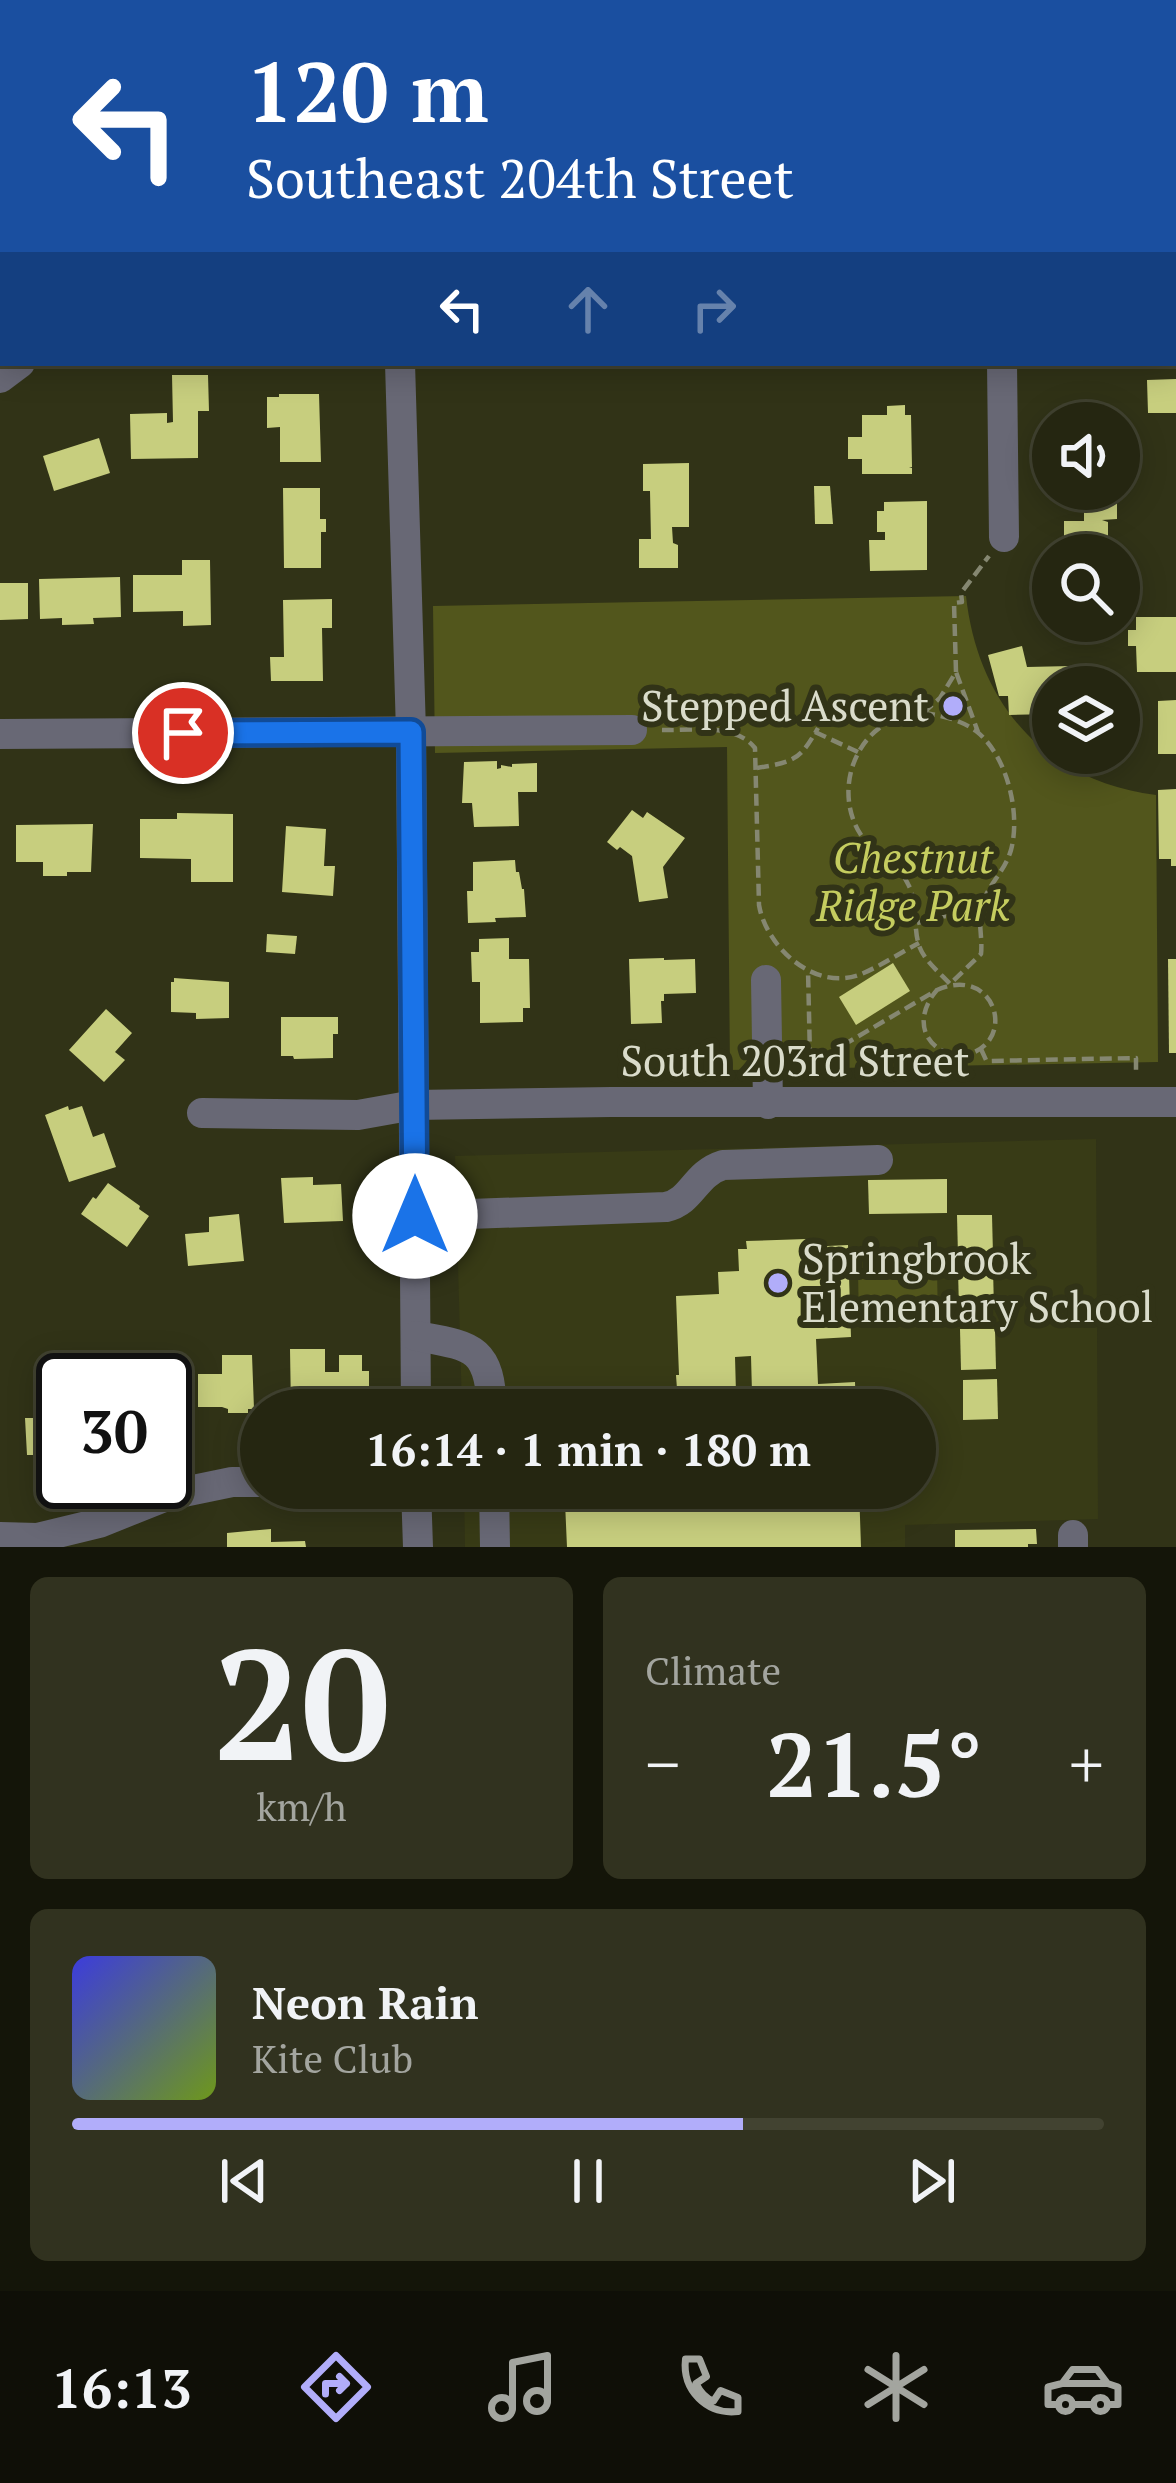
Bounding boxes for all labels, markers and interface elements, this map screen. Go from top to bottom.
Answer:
text: 120 m [246,35,489,146]
icon: left [48,48,204,204]
text: Southeast 204th Street [246,142,794,213]
icon: left [429,276,495,342]
icon: ahead [555,276,621,342]
icon: right [681,276,747,342]
map controls [1032,402,1140,774]
button: sound [1032,402,1140,510]
button: search [1032,534,1140,642]
button: layers [1032,666,1140,774]
place label: Stepped Ascent [641,677,929,733]
pin [132,682,234,784]
marker: Stepped Ascent [940,693,966,719]
icon: arrive [150,700,216,766]
park label: Chestnut Ridge Park [815,829,1010,933]
street label: South 203rd Street [620,1032,970,1088]
position arrow [352,1153,478,1279]
place label: Springbrook Elementary School [802,1230,1153,1334]
marker: Springbrook Elementary School [765,1270,791,1296]
speed limit sign: 30 [36,1353,192,1509]
text: 16:14 · 1 min · 180 m [365,1419,811,1479]
text: 20 [213,1598,390,1805]
text: Climate [645,1644,781,1696]
text: 21.5° [766,1703,983,1823]
text: − [645,1719,680,1807]
text: + [1069,1719,1104,1807]
text: km/h [256,1780,347,1832]
text: Neon Rain [252,1972,479,2032]
text: Kite Club [252,2032,413,2084]
icon: previous [211,2148,277,2214]
icon: pause [555,2148,621,2214]
icon: next [899,2148,965,2214]
icon: directions [294,2345,378,2429]
icon: music [481,2345,565,2429]
icon: phone [668,2345,752,2429]
icon: climate [854,2345,938,2429]
icon: car [1041,2345,1125,2429]
text: 16:13 [51,2352,192,2423]

